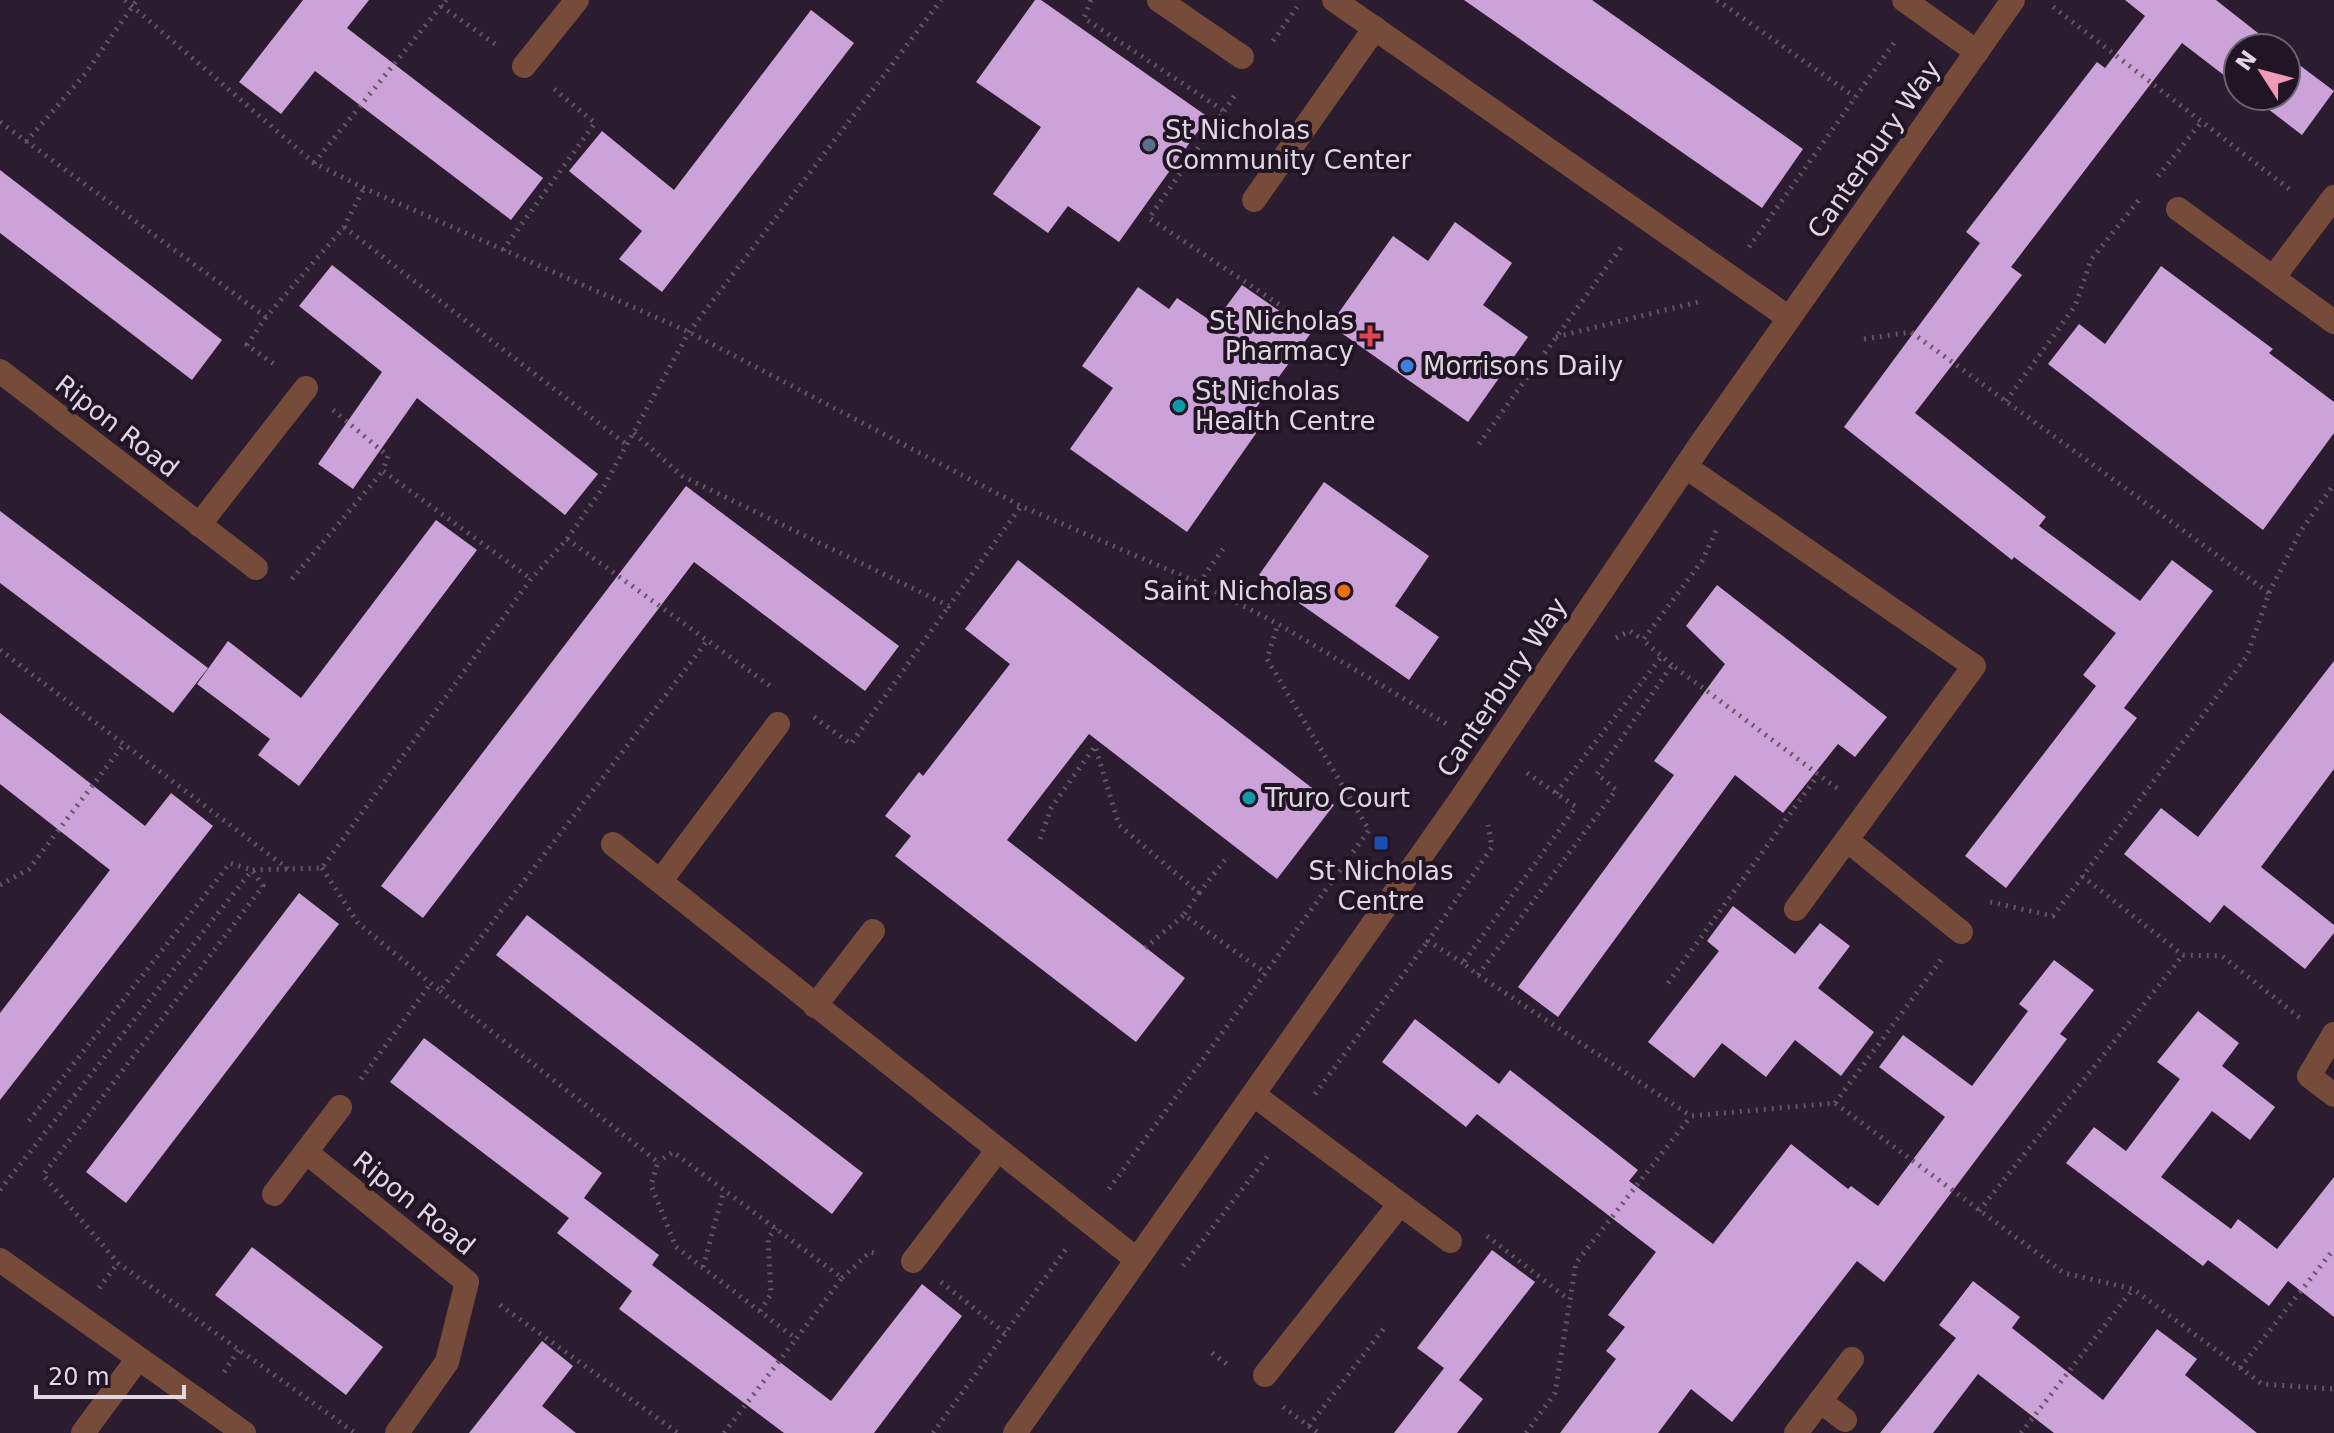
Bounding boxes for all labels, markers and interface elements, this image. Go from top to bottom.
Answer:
north arrow [2222,32,2302,112]
text: N [2231,46,2262,75]
street label: Canterbury Way [1801,54,1947,244]
place label: St Nicholas Community Center [1165,115,1412,175]
marker: St Nicholas Community Center [1140,136,1158,154]
place label: St Nicholas Pharmacy [1209,306,1354,366]
marker: St Nicholas Pharmacy [1361,327,1379,345]
place label: Morrisons Daily [1423,351,1623,381]
marker: Morrisons Daily [1398,357,1416,375]
street label: Ripon Road [50,369,184,483]
place label: St Nicholas Health Centre [1195,376,1376,436]
marker: St Nicholas Health Centre [1170,397,1188,415]
place label: Saint Nicholas [1143,576,1328,606]
marker: Saint Nicholas [1335,582,1353,600]
street label: Canterbury Way [1431,592,1573,782]
place label: Truro Court [1264,783,1410,813]
marker: Truro Court [1240,789,1258,807]
marker: St Nicholas Centre [1372,834,1390,852]
place label: St Nicholas Centre [1308,856,1454,916]
street label: Ripon Road [347,1145,481,1261]
scale bar [36,1349,184,1399]
text: 20 m [48,1363,110,1391]

